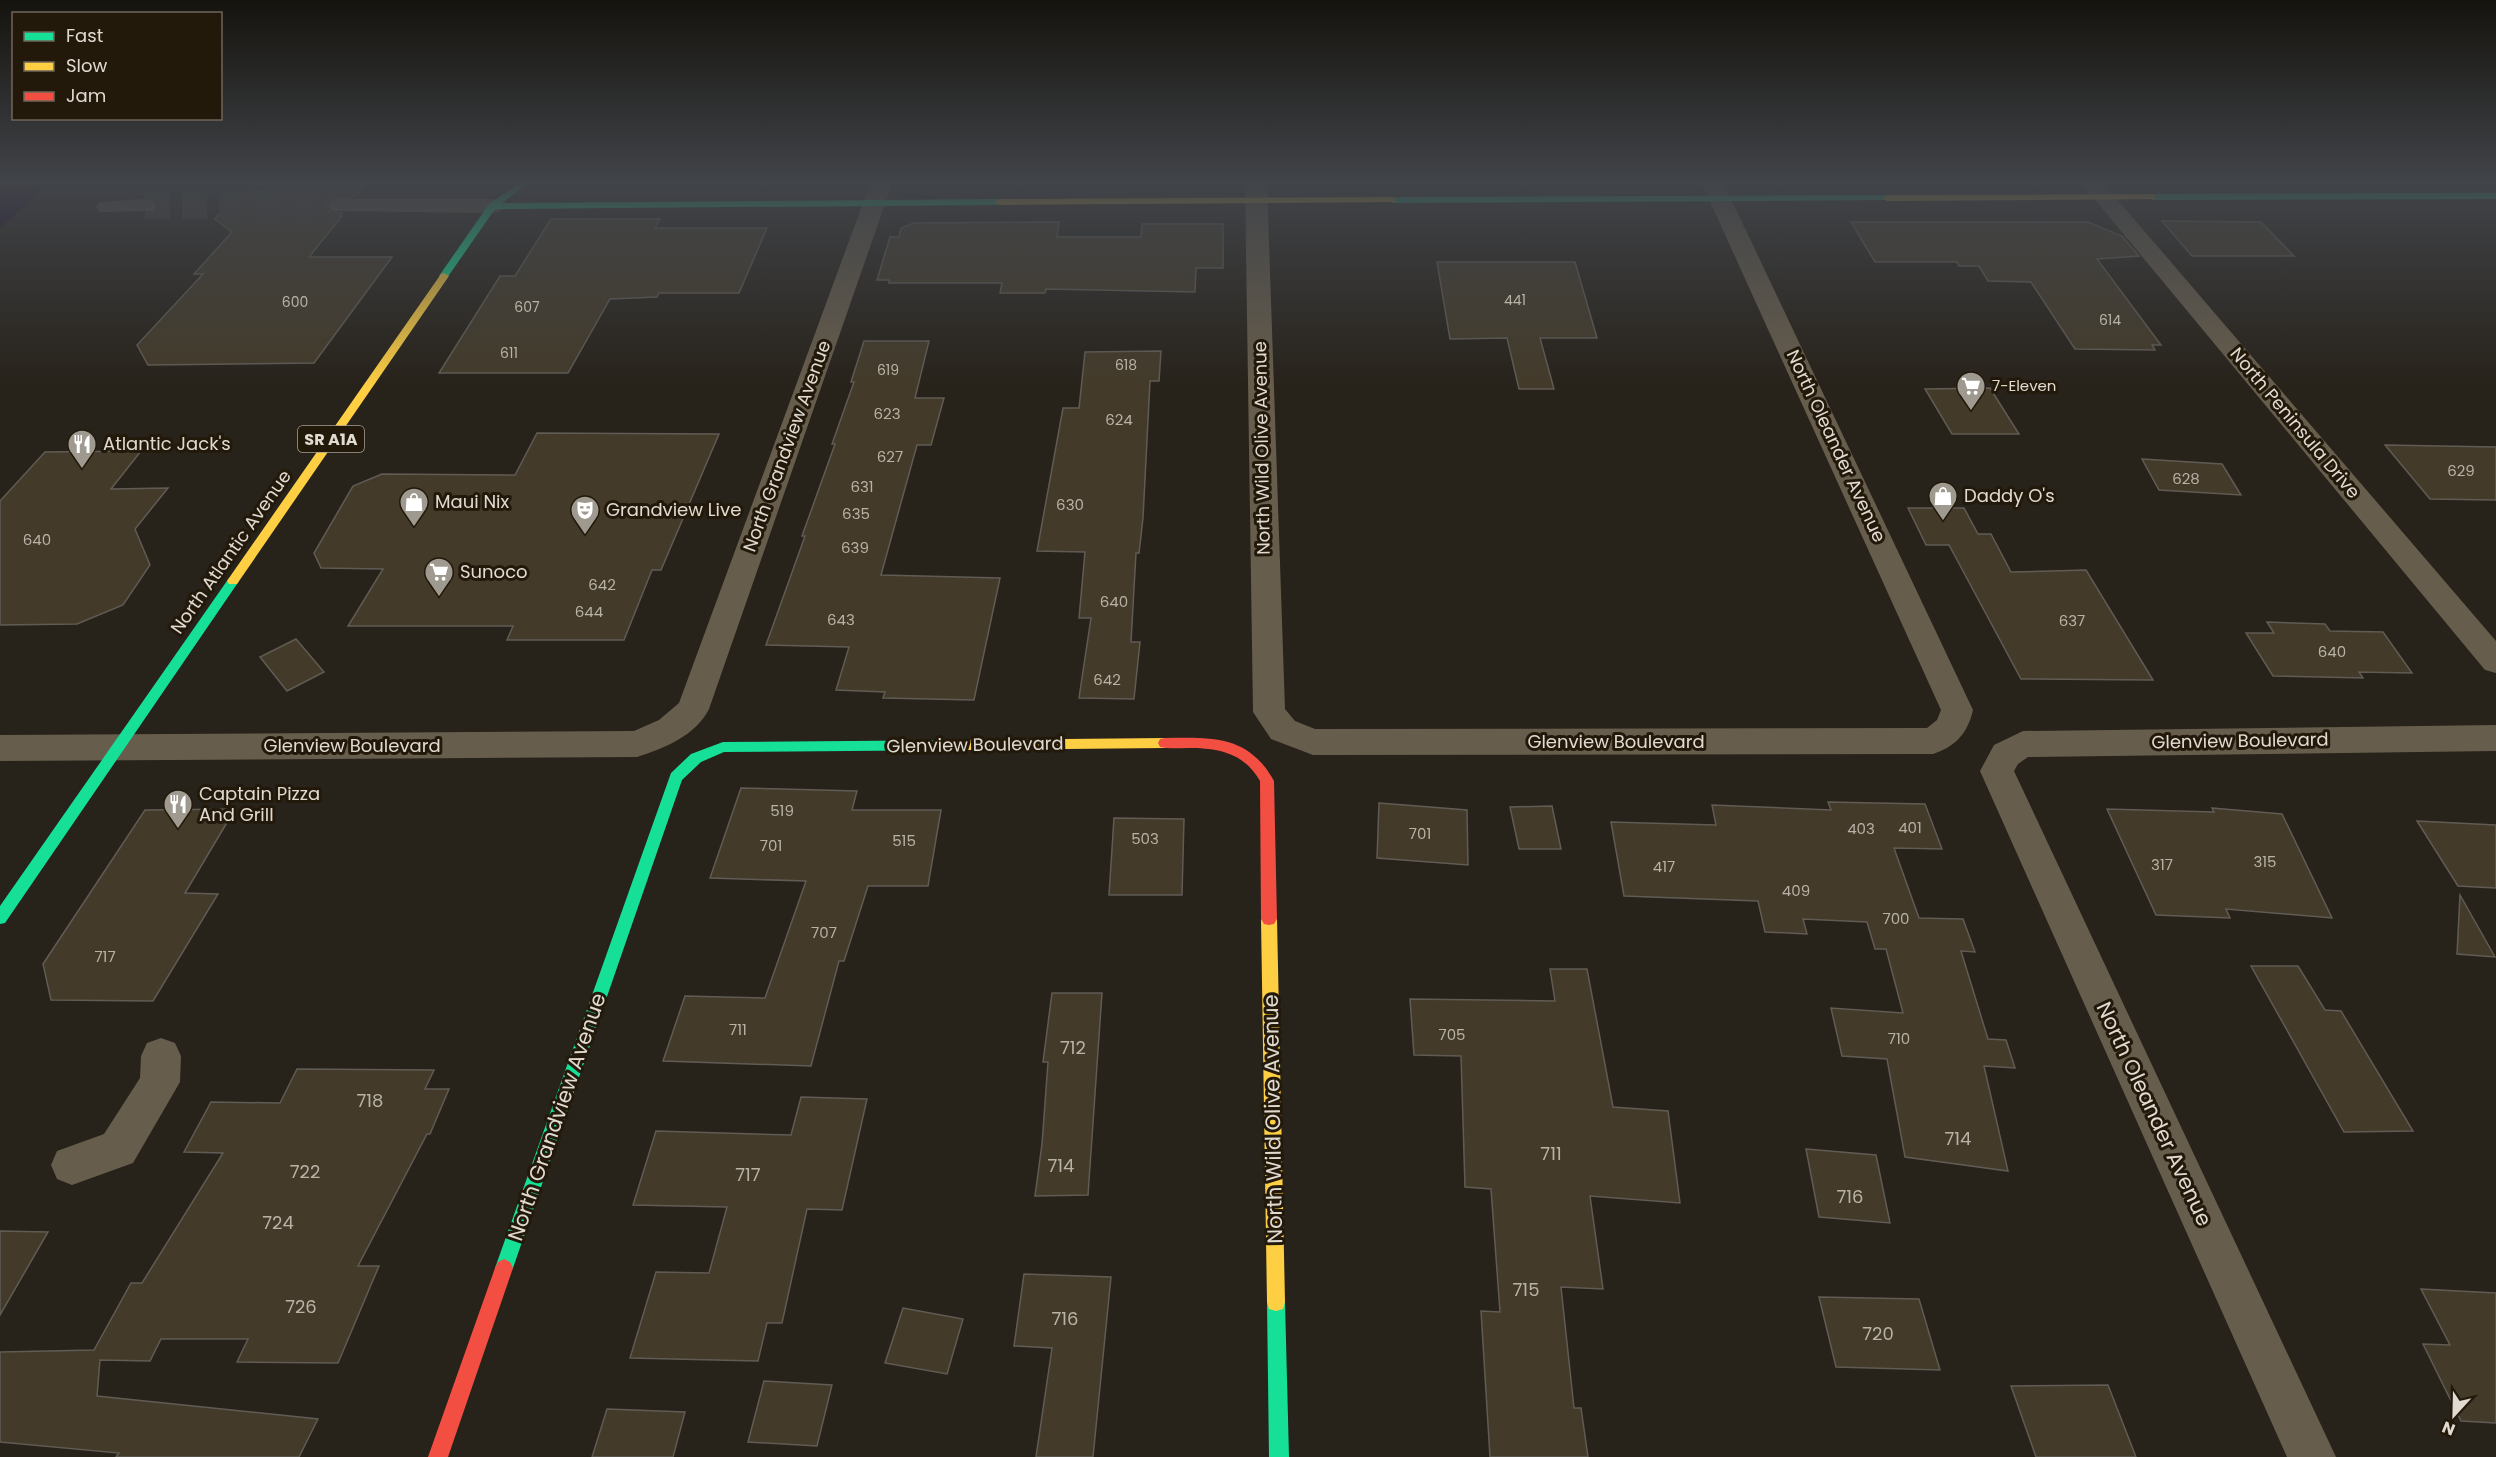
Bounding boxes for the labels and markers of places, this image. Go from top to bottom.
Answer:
supermarket icon: 7-Eleven [1955,370,1987,412]
place label: 7-Eleven [1992,375,2056,396]
restaurant icon: Atlantic Jack's [66,428,98,470]
place label: Atlantic Jack's [103,431,231,456]
shop icon: Daddy O's [1927,480,1959,522]
place label: Daddy O's [1964,483,2055,508]
shop icon: Maui Nix [398,486,430,528]
place label: Maui Nix [435,489,510,514]
theatre icon: Grandview Live [569,494,601,536]
place label: Grandview Live [606,497,741,522]
supermarket icon: Sunoco [423,556,455,598]
place label: Sunoco [460,559,528,584]
place label: Captain Pizza And Grill [199,781,320,827]
restaurant icon: Captain Pizza And Grill [162,788,194,830]

